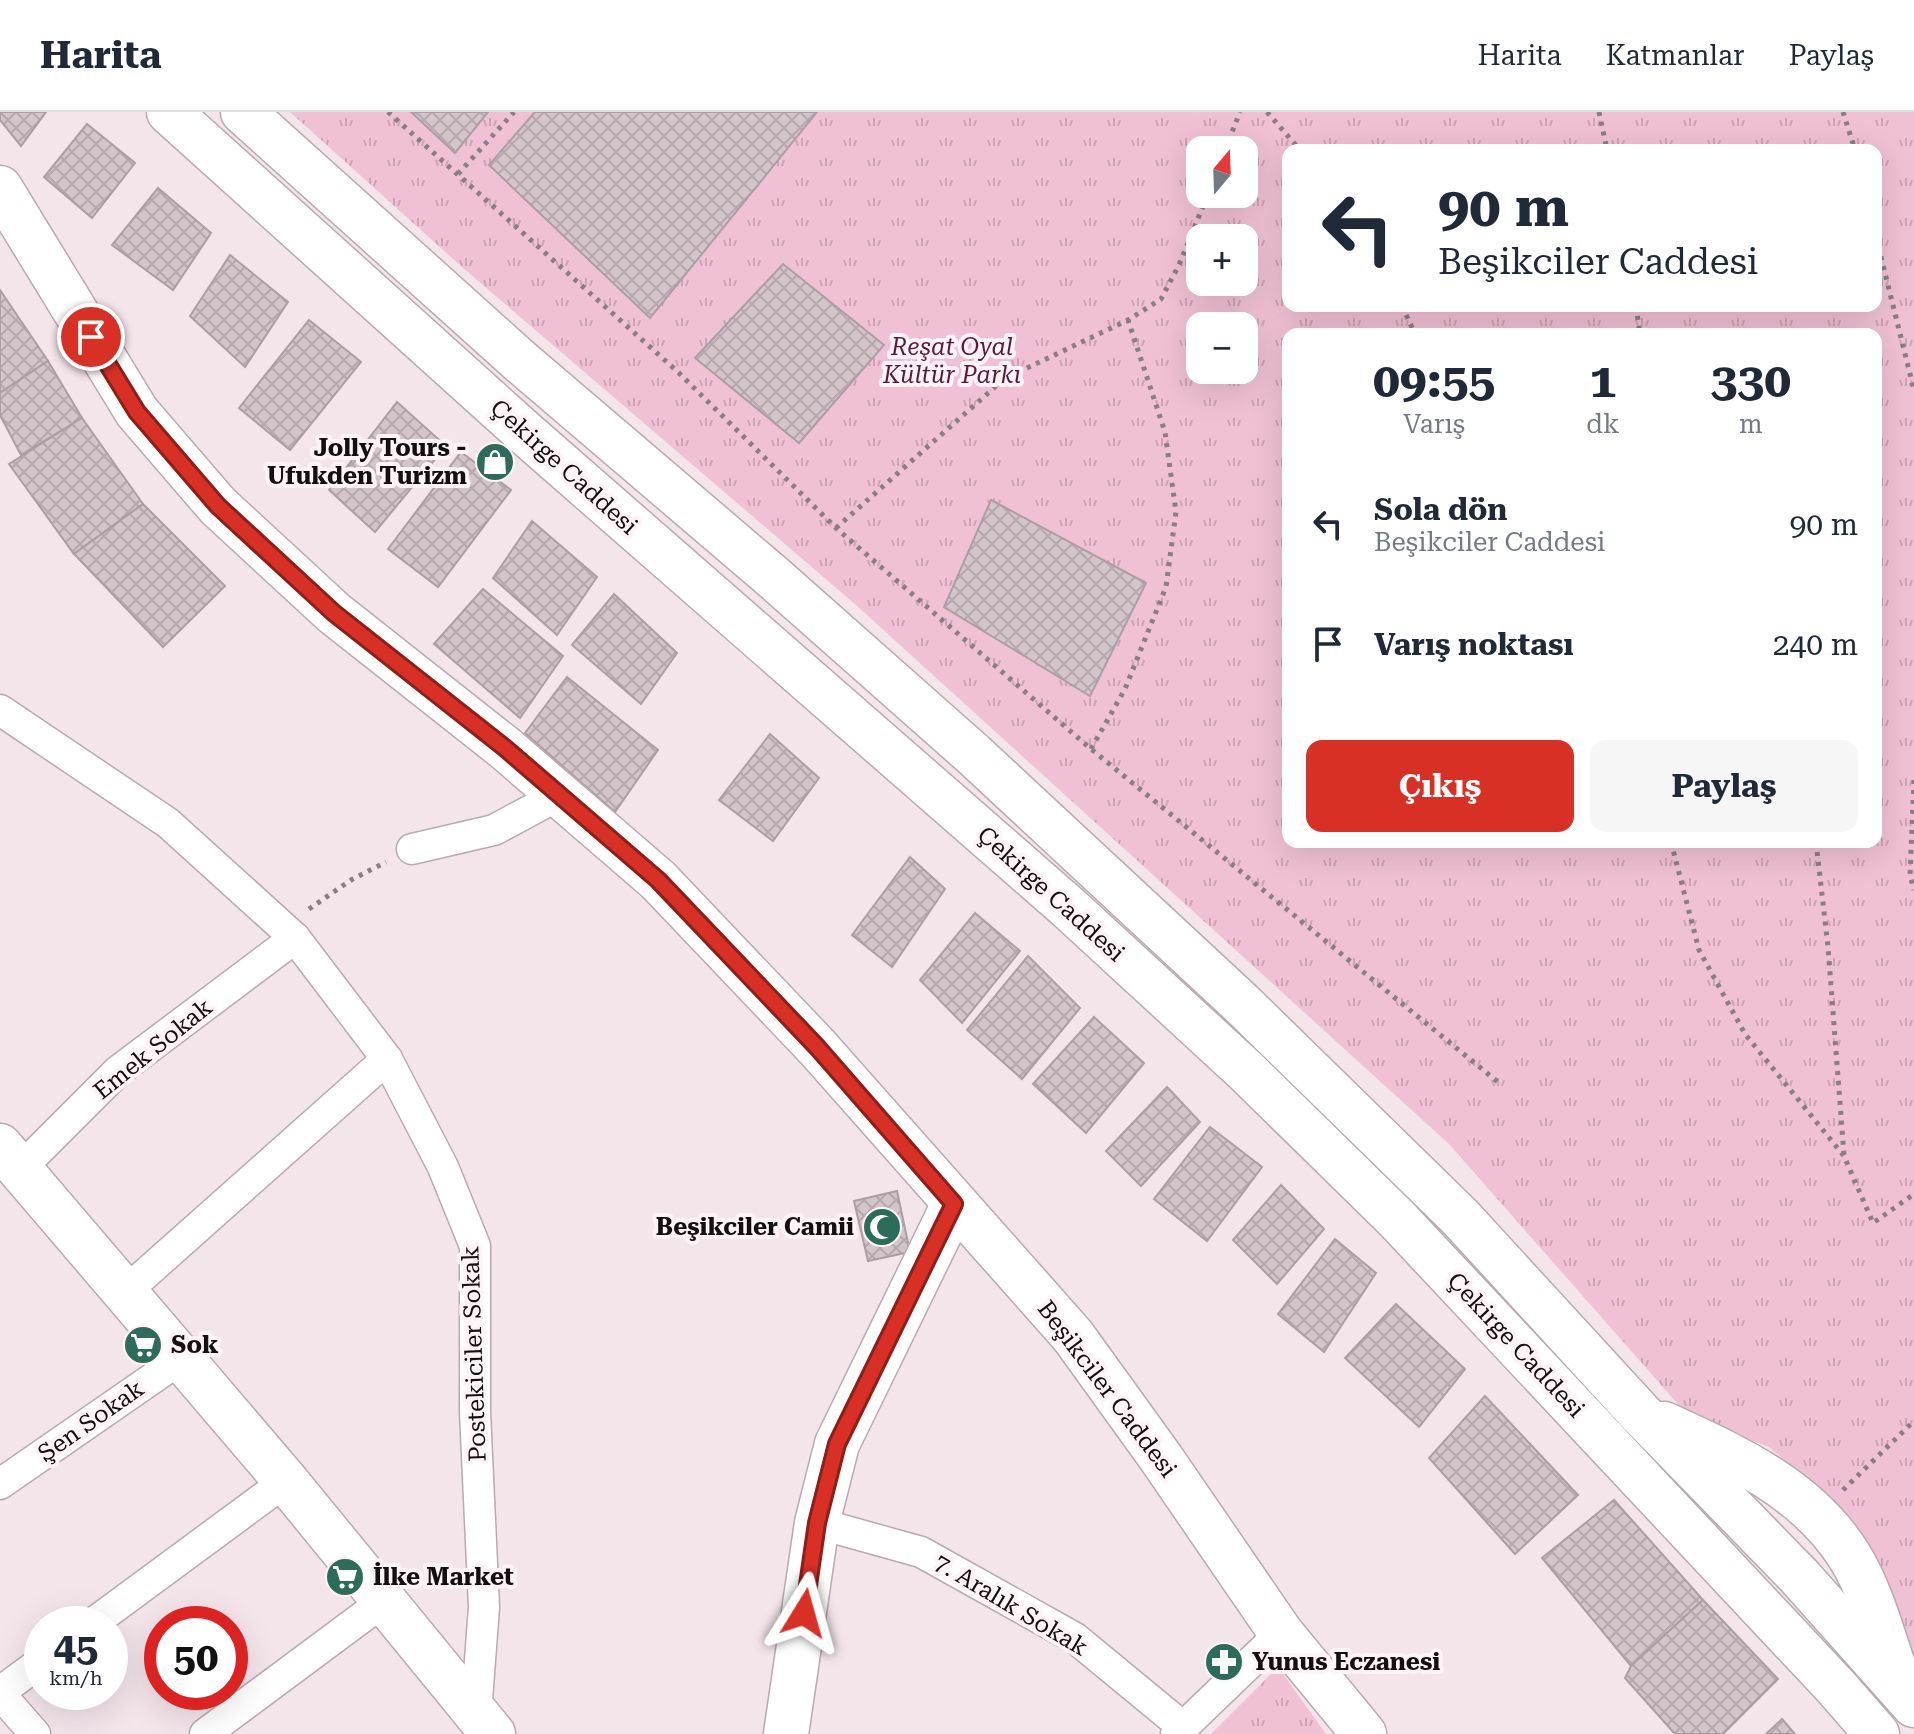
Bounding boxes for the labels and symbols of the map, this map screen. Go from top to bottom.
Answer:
north arrow [1186,136,1258,208]
pin [57,303,125,371]
park label: Reşat Oyal Kültür Parkı [882,333,1021,389]
street label: Çekirge Caddesi [485,394,643,540]
place label: Jolly Tours - Ufukden Turizm [267,434,467,490]
shop icon: Jolly Tours - Ufukden Turizm [474,441,516,483]
street label: Çekirge Caddesi [972,821,1130,967]
street label: Emek Sokak [88,993,218,1105]
mosque icon: Beşikciler Camii [861,1206,903,1248]
place label: Beşikciler Camii [656,1213,854,1241]
street label: Postekiciler Sokak [456,1246,492,1462]
street label: Çekirge Caddesi [1442,1267,1591,1424]
street label: Beşikciler Caddesi [1032,1295,1183,1483]
supermarket icon: Sok [122,1324,164,1366]
place label: Sok [171,1331,219,1359]
street label: Şen Sokak [33,1374,149,1468]
street label: 7. Aralık Sokak [929,1548,1093,1662]
supermarket icon: İlke Market [324,1556,366,1598]
place label: İlke Market [373,1562,514,1591]
position arrow [762,1571,846,1655]
speed limit sign: 50 [144,1606,248,1710]
pharmacy icon: Yunus Eczanesi [1203,1641,1245,1683]
place label: Yunus Eczanesi [1252,1648,1440,1676]

